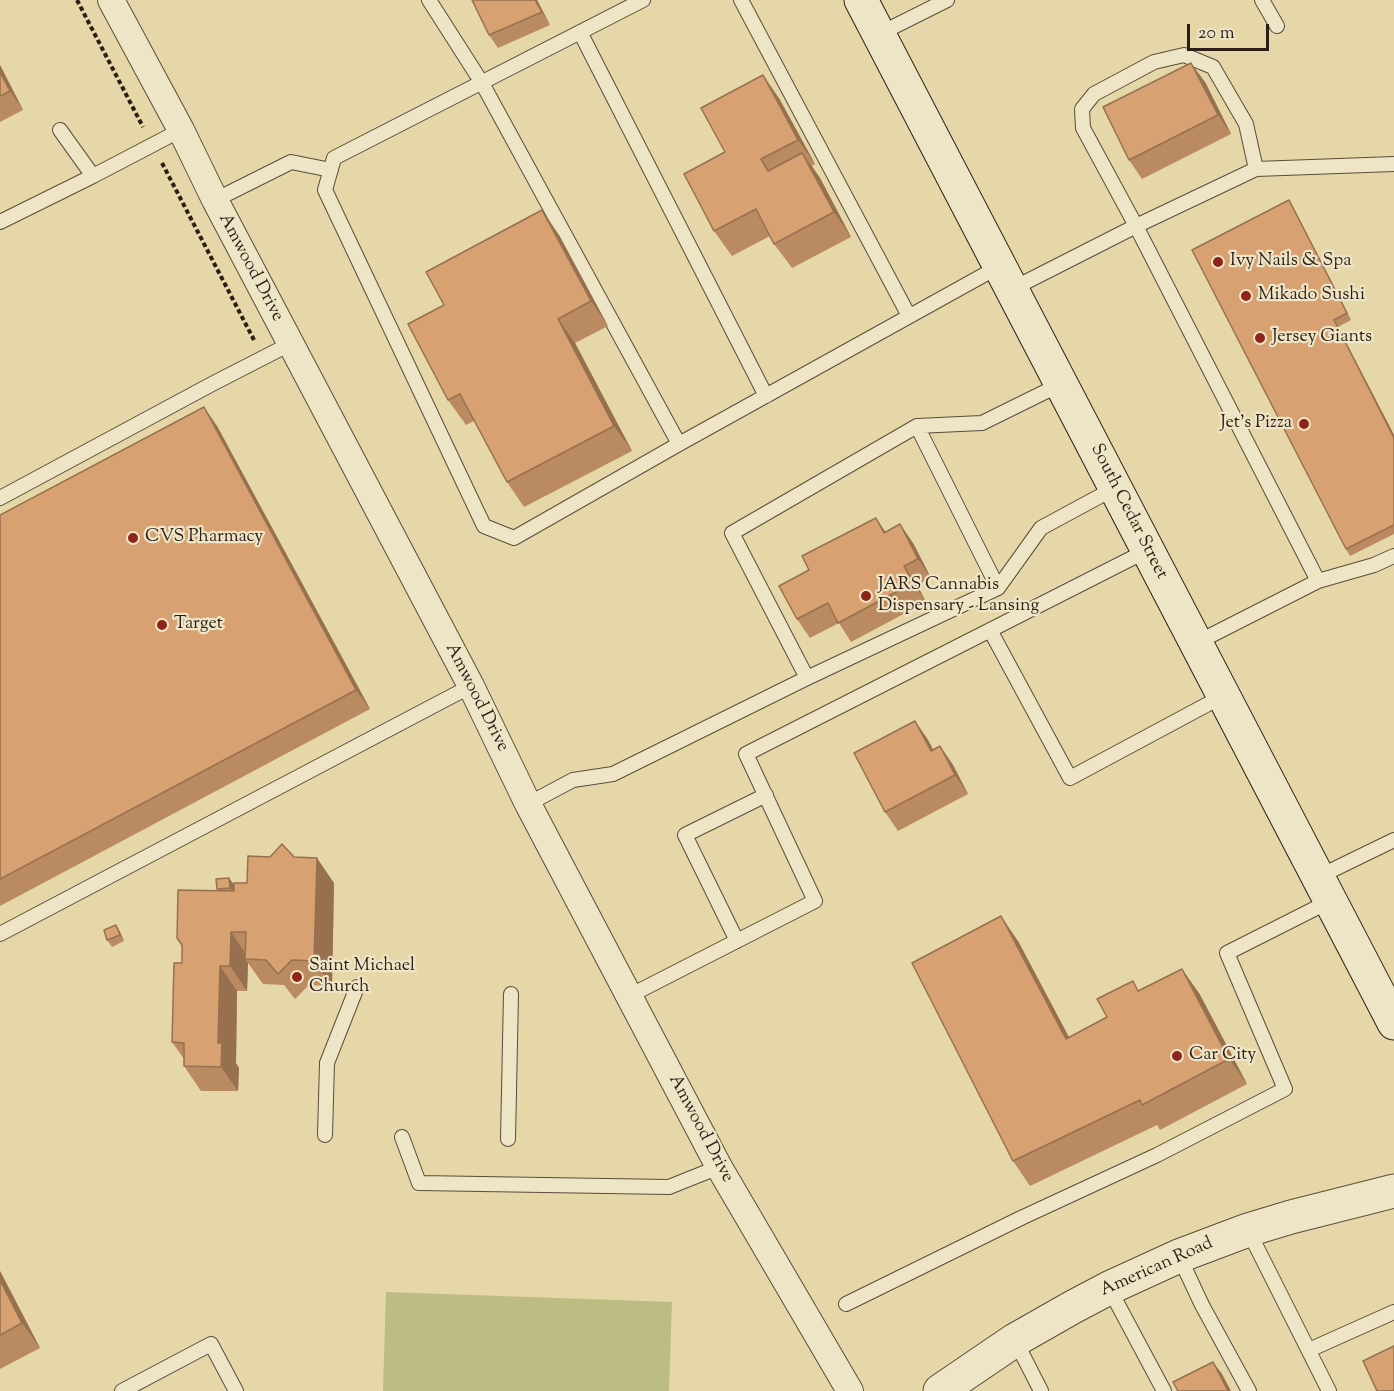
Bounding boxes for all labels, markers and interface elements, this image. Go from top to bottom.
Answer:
scale bar [1190,12,1272,50]
text: 20 m [1198,21,1235,47]
street label: Amwood Drive [213,210,287,326]
place label: Ivy Nails & Spa [1230,251,1352,273]
marker: Ivy Nails & Spa [1211,255,1225,269]
place label: Mikado Sushi [1258,285,1365,307]
marker: Mikado Sushi [1239,289,1253,303]
place label: Jersey Giants [1272,327,1372,349]
marker: Jersey Giants [1253,331,1267,345]
place label: Jet's Pizza [1220,413,1292,435]
marker: Jet's Pizza [1297,417,1311,431]
street label: South Cedar Street [1085,441,1171,583]
place label: CVS Pharmacy [145,527,263,549]
marker: CVS Pharmacy [126,531,140,545]
place label: JARS Cannabis Dispensary - Lansing [878,575,1039,618]
marker: JARS Cannabis Dispensary - Lansing [859,589,873,603]
place label: Target [174,614,223,636]
marker: Target [155,618,169,632]
street label: Amwood Drive [439,640,513,756]
place label: Saint Michael Church [309,956,415,998]
marker: Saint Michael Church [290,970,304,984]
place label: Car City [1189,1045,1256,1067]
marker: Car City [1170,1049,1184,1063]
street label: Amwood Drive [663,1071,737,1187]
street label: American Road [1097,1234,1217,1302]

